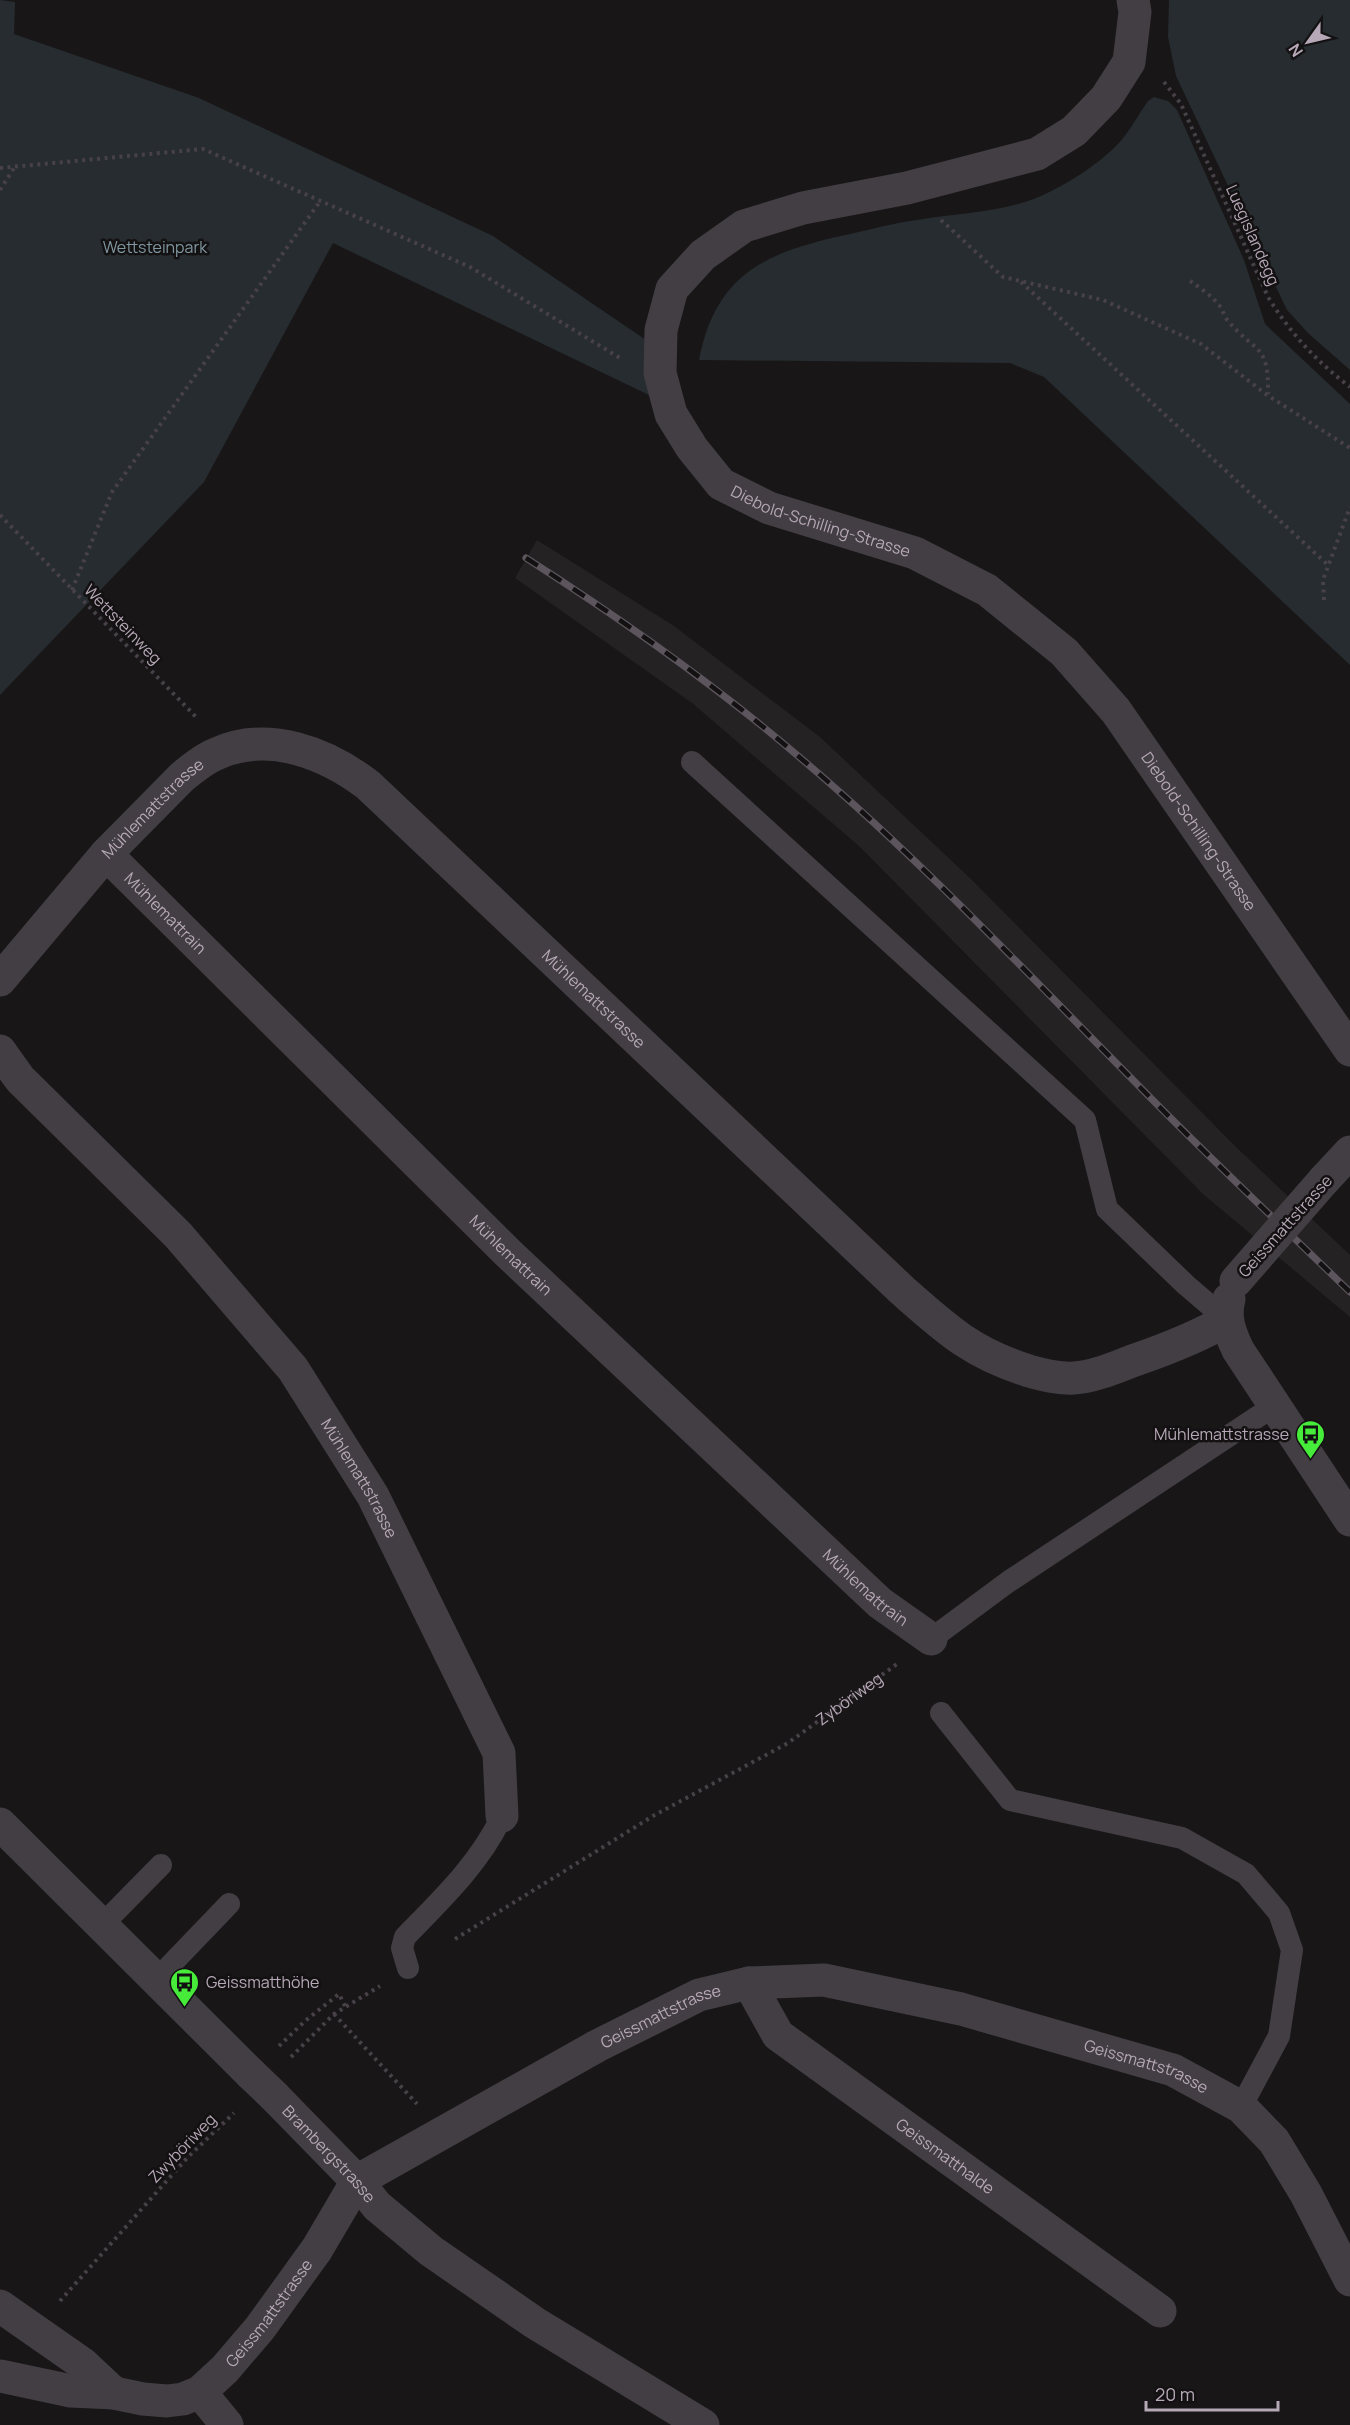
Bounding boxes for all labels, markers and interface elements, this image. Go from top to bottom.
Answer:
north arrow [1278,12,1338,72]
text: N [1283,39,1308,61]
street label: Luegislandegg [1221,181,1285,289]
park label: Wettsteinpark [103,236,208,258]
street label: Diebold-Schilling-Strasse [727,480,913,562]
street label: Wettsteinweg [79,579,167,669]
street label: Diebold-Schilling-Strasse [1136,747,1262,915]
street label: Mühlemattstrasse [97,753,208,863]
street label: Mühlemattrain [120,868,211,959]
street label: Mühlemattstrasse [537,944,651,1053]
street label: Geissmattstrasse [1233,1170,1337,1282]
street label: Mühlemattrain [465,1210,557,1300]
street label: Mühlemattstrasse [316,1414,403,1542]
bus stop icon: Mühlemattstrasse [1294,1418,1326,1460]
place label: Mühlemattstrasse [1154,1423,1289,1445]
street label: Mühlemattrain [818,1544,913,1631]
street label: Zyböriweg [811,1667,887,1730]
bus stop icon: Geissmatthöhe [169,1966,201,2008]
place label: Geissmatthöhe [206,1971,319,1993]
street label: Geissmattstrasse [597,1979,723,2054]
street label: Geissmattstrasse [1082,2034,1212,2098]
street label: Brambergstrasse [278,2100,381,2207]
street label: Zwyböriweg [143,2108,221,2188]
street label: Geissmatthalde [892,2113,999,2199]
street label: Geissmattstrasse [220,2254,317,2372]
scale bar [1146,2374,1278,2412]
text: 20 m [1155,2382,1195,2406]

